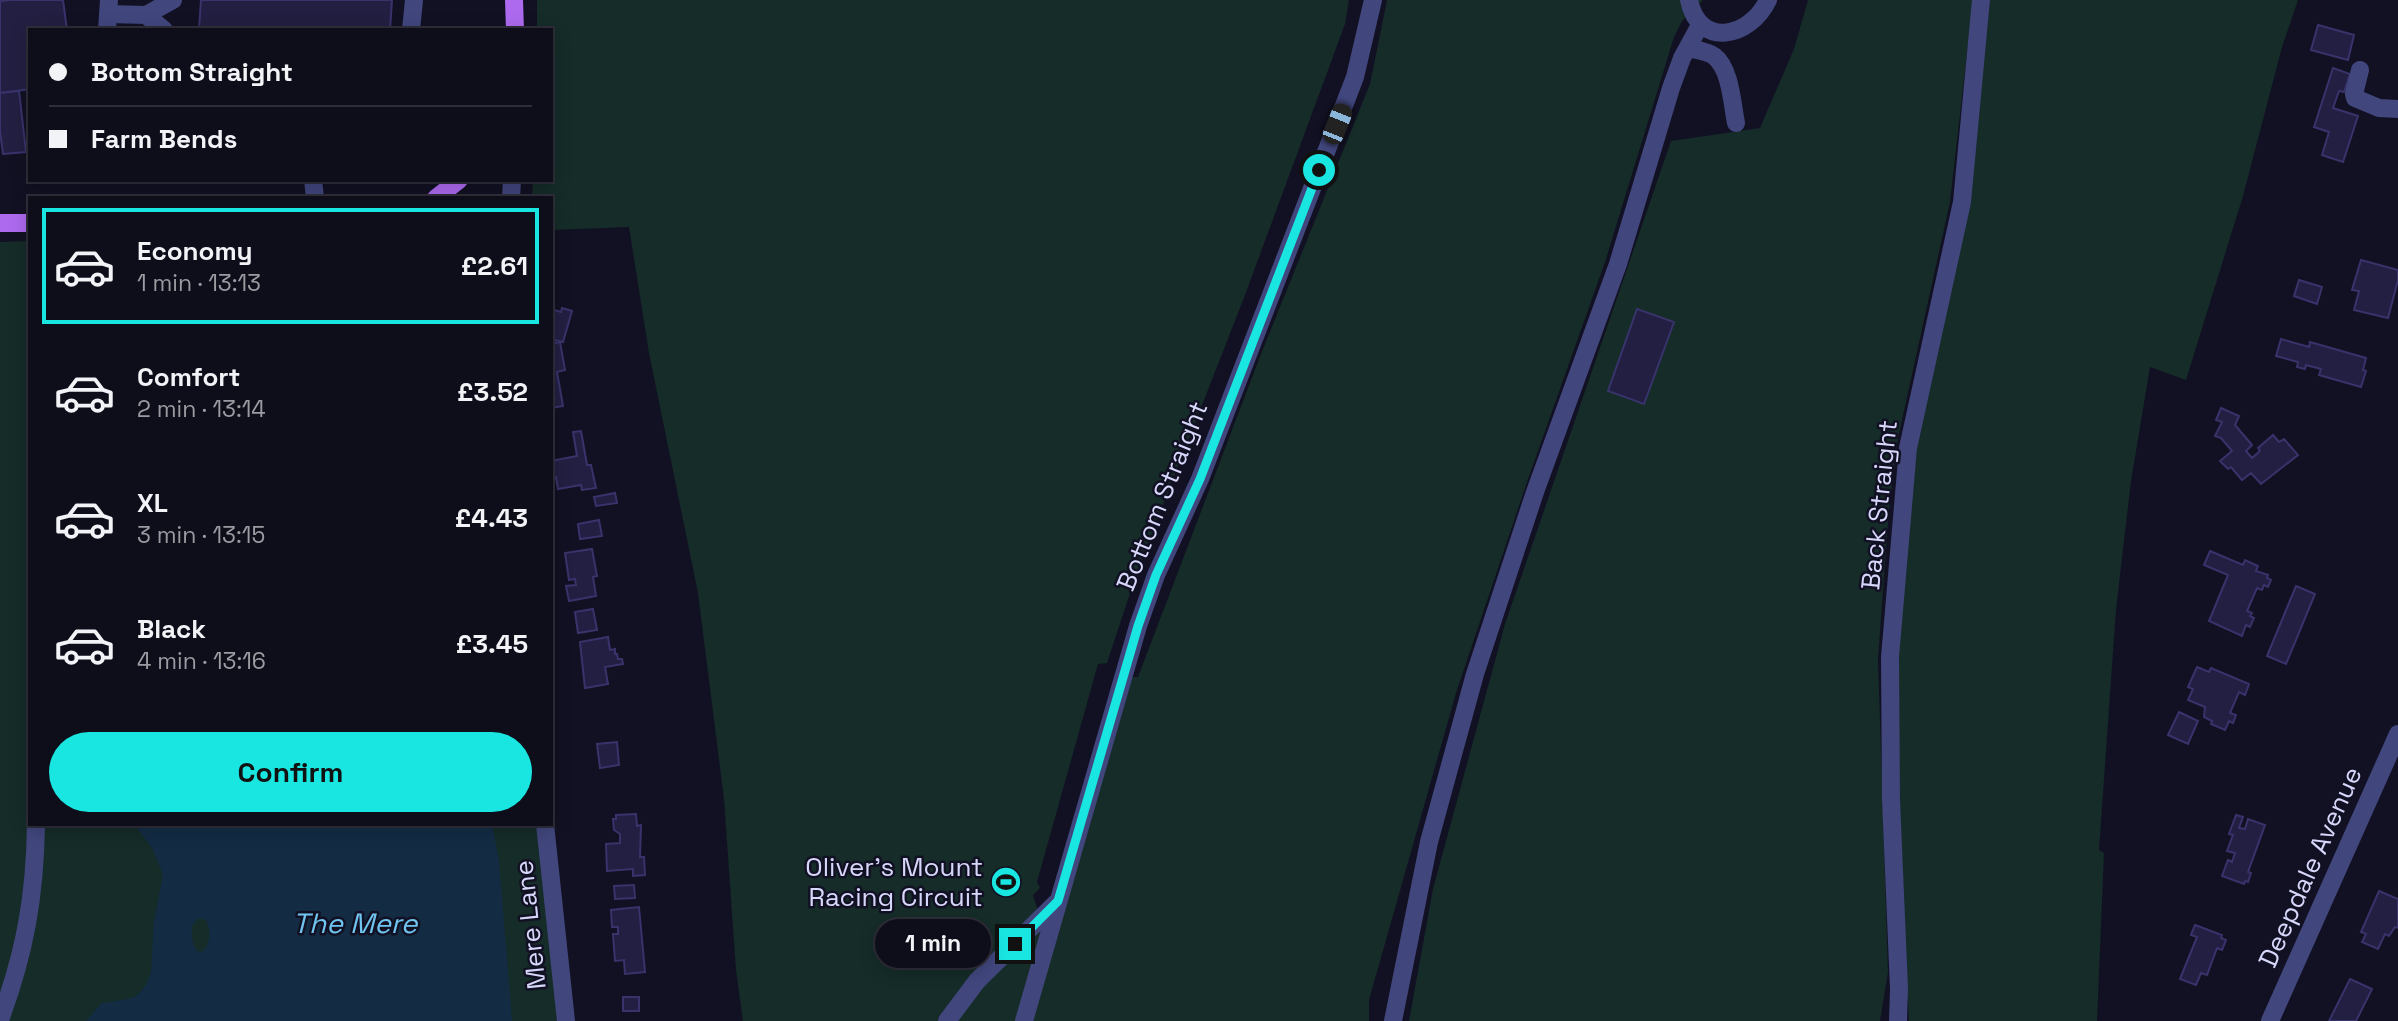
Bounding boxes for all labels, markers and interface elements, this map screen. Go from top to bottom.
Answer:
text: Bottom Straight [91,55,293,89]
car [1320,101,1355,147]
text: Farm Bends [91,122,237,156]
route start [1303,154,1335,186]
text: Economy [137,234,253,268]
icon: car [53,235,116,298]
text: £2.61 [461,249,528,283]
text: 1 min · 13:13 [137,268,261,298]
text: Comfort [137,360,240,394]
icon: car [53,361,116,424]
text: £3.52 [457,375,528,409]
text: 2 min · 13:14 [137,394,266,424]
street label: Bottom Straight [1108,396,1216,596]
street label: Back Straight [1853,418,1905,592]
text: XL [137,486,168,520]
icon: car [53,487,116,550]
text: £4.43 [455,501,528,535]
text: 3 min · 13:15 [137,520,265,550]
text: Black [137,612,206,646]
icon: car [53,613,116,676]
text: £3.45 [456,627,528,661]
text: 4 min · 13:16 [137,646,266,676]
button: Confirm [49,732,532,812]
street label: Deepdale Avenue [2250,761,2370,973]
place label: Oliver's Mount Racing Circuit [805,850,983,914]
street label: Mere Lane [506,859,554,991]
sports icon: Oliver's Mount Racing Circuit [989,865,1023,899]
water label: The Mere [293,905,419,941]
callout: 1 min [875,920,990,968]
text: 1 min [905,928,961,958]
route end [999,928,1031,960]

